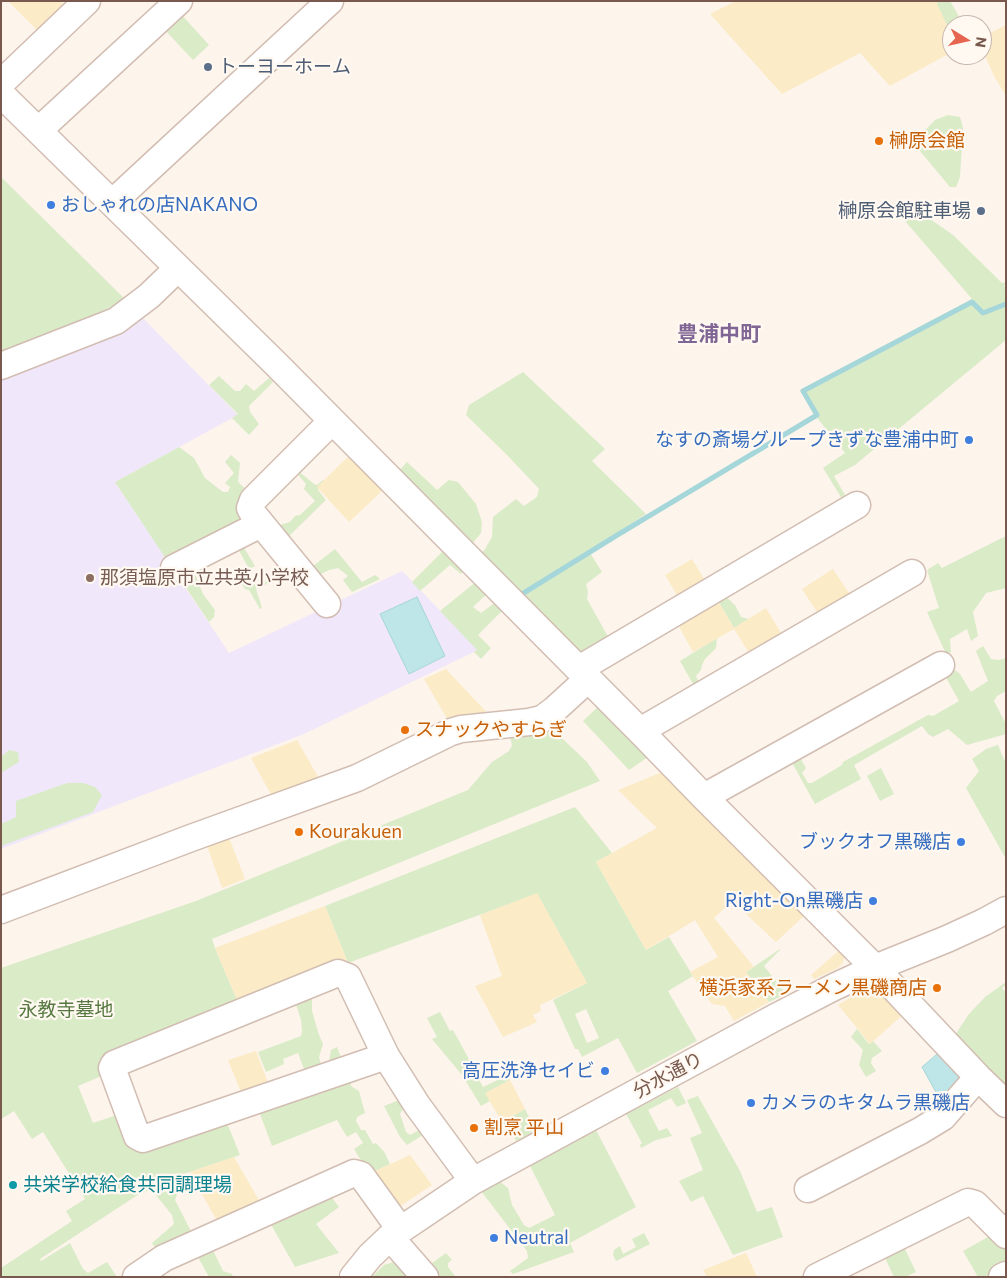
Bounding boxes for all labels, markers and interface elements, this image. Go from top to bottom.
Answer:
north arrow [942,15,992,65]
text: N [972,36,991,49]
place label: トーヨーホーム [218,56,351,78]
marker: トーヨーホーム [202,61,214,73]
place label: 榊原会館 [889,130,965,152]
marker: 榊原会館 [873,135,885,147]
place label: おしゃれの店NAKANO [61,194,258,216]
marker: おしゃれの店NAKANO [45,199,57,211]
place label: 榊原会館駐車場 [838,200,971,222]
marker: 榊原会館駐車場 [975,205,987,217]
district label: 豊浦中町 [677,321,761,347]
place label: なすの斎場グループきずな豊浦中町 [655,429,959,451]
marker: なすの斎場グループきずな豊浦中町 [963,434,975,446]
place label: 那須塩原市立共英小学校 [100,567,309,589]
marker: 那須塩原市立共英小学校 [84,572,96,584]
place label: スナックやすらぎ [415,719,567,741]
marker: スナックやすらぎ [399,724,411,736]
place label: Kourakuen [309,821,402,843]
marker: Kourakuen [293,826,305,838]
place label: ブックオフ黒磯店 [799,831,951,853]
marker: ブックオフ黒磯店 [955,836,967,848]
place label: Right-On黒磯店 [725,890,863,912]
marker: Right-On黒磯店 [867,895,879,907]
place label: 横浜家系ラーメン黒磯商店 [699,977,927,999]
marker: 横浜家系ラーメン黒磯商店 [931,982,943,994]
park label: 永教寺墓地 [19,999,113,1021]
street label: 分水通り [629,1047,707,1103]
place label: 高圧洗浄セイビ [462,1060,595,1082]
marker: 高圧洗浄セイビ [599,1065,611,1077]
place label: カメラのキタムラ黒磯店 [761,1092,970,1114]
marker: カメラのキタムラ黒磯店 [745,1097,757,1109]
place label: 割烹 平山 [484,1117,564,1139]
marker: 割烹 平山 [468,1122,480,1134]
place label: 共栄学校給食共同調理場 [23,1174,232,1196]
marker: 共栄学校給食共同調理場 [7,1179,19,1191]
place label: Neutral [504,1227,569,1249]
marker: Neutral [488,1232,500,1244]

